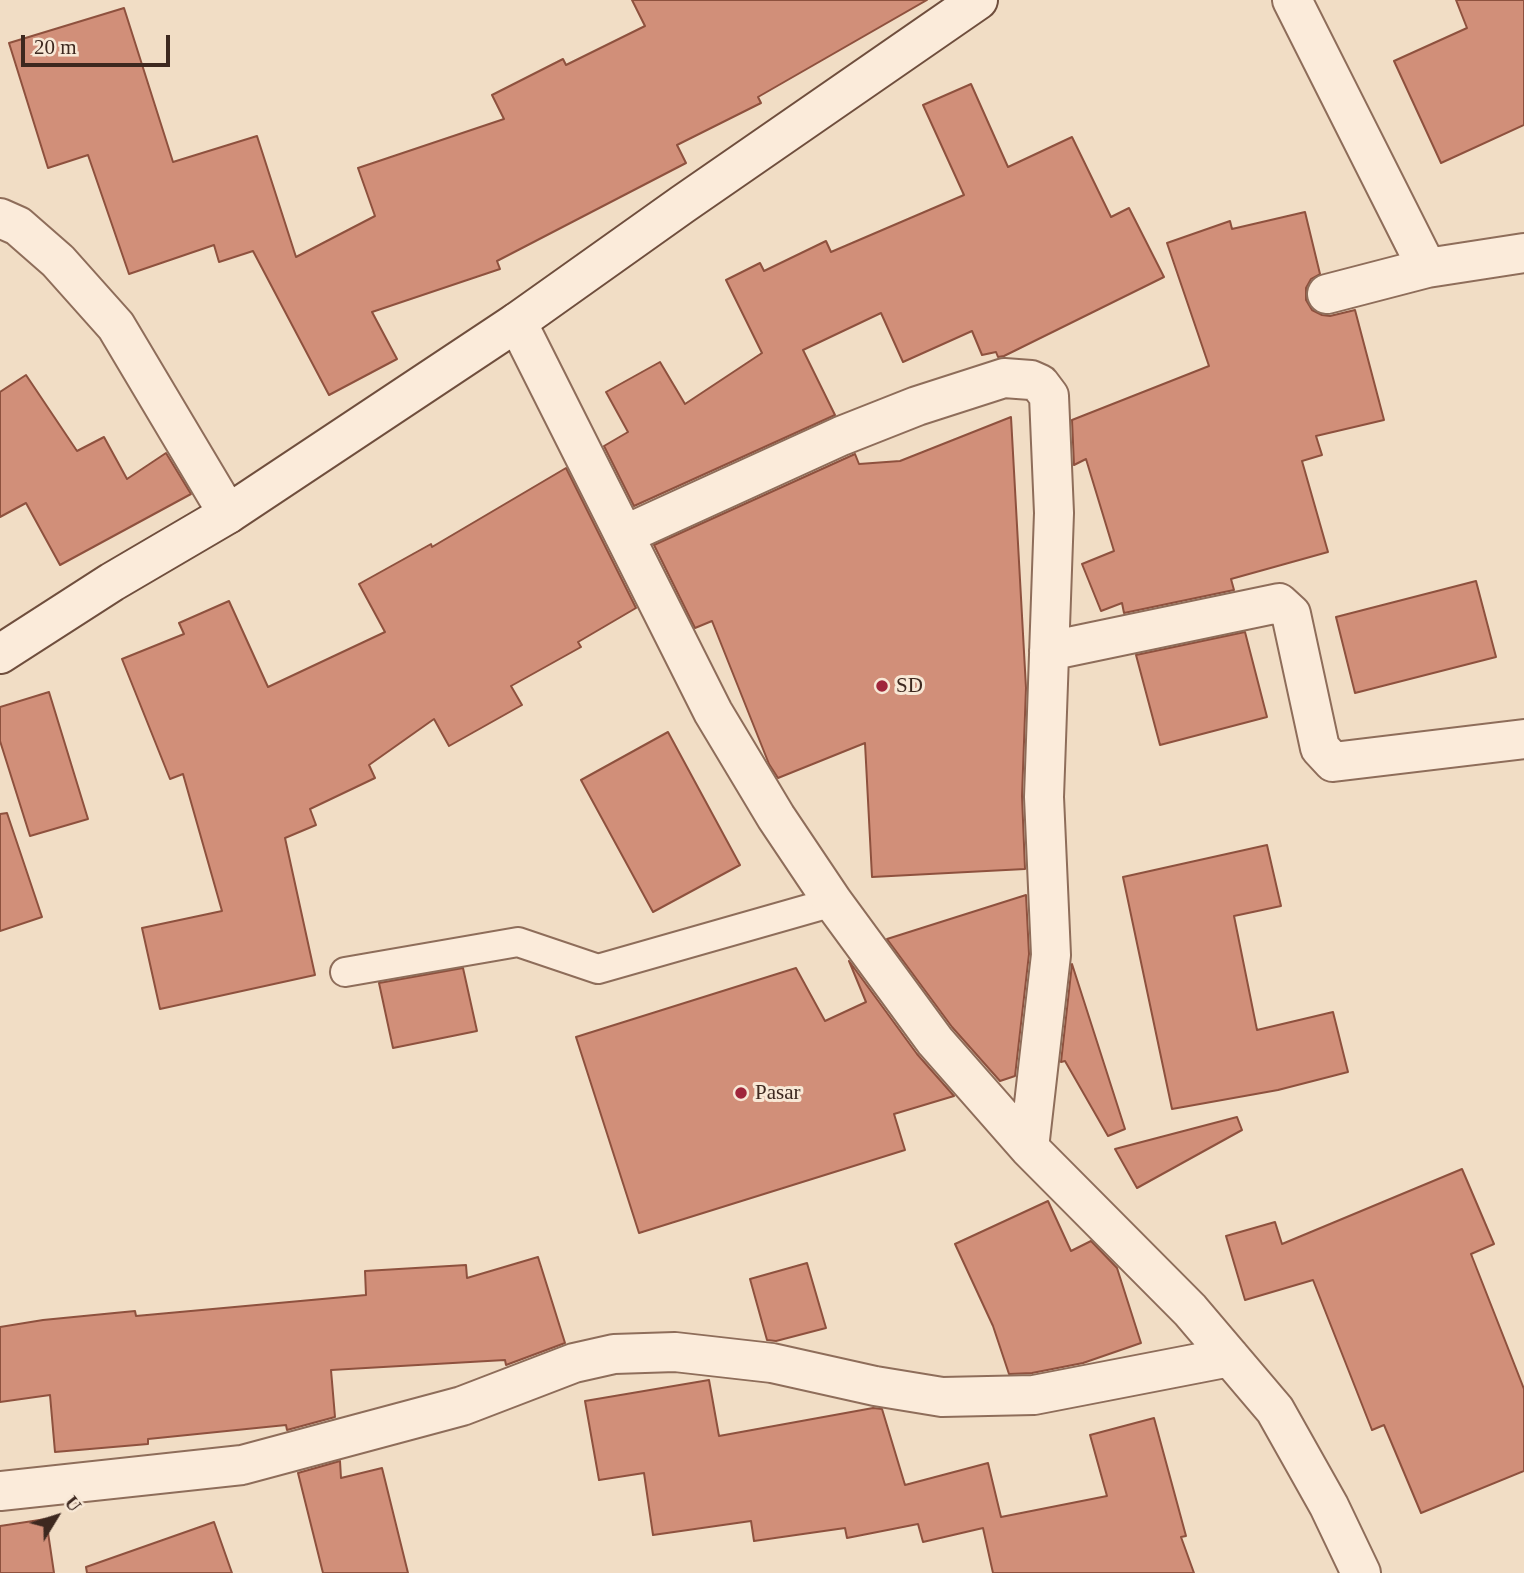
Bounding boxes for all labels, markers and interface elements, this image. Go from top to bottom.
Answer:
scale bar [24,21,173,65]
text: 20 m [34,35,77,59]
place label: SD [896,673,923,699]
marker: SD [874,678,890,694]
place label: Pasar [755,1080,800,1106]
marker: Pasar [733,1085,749,1101]
north arrow [21,1482,91,1552]
text: U [60,1492,85,1516]

